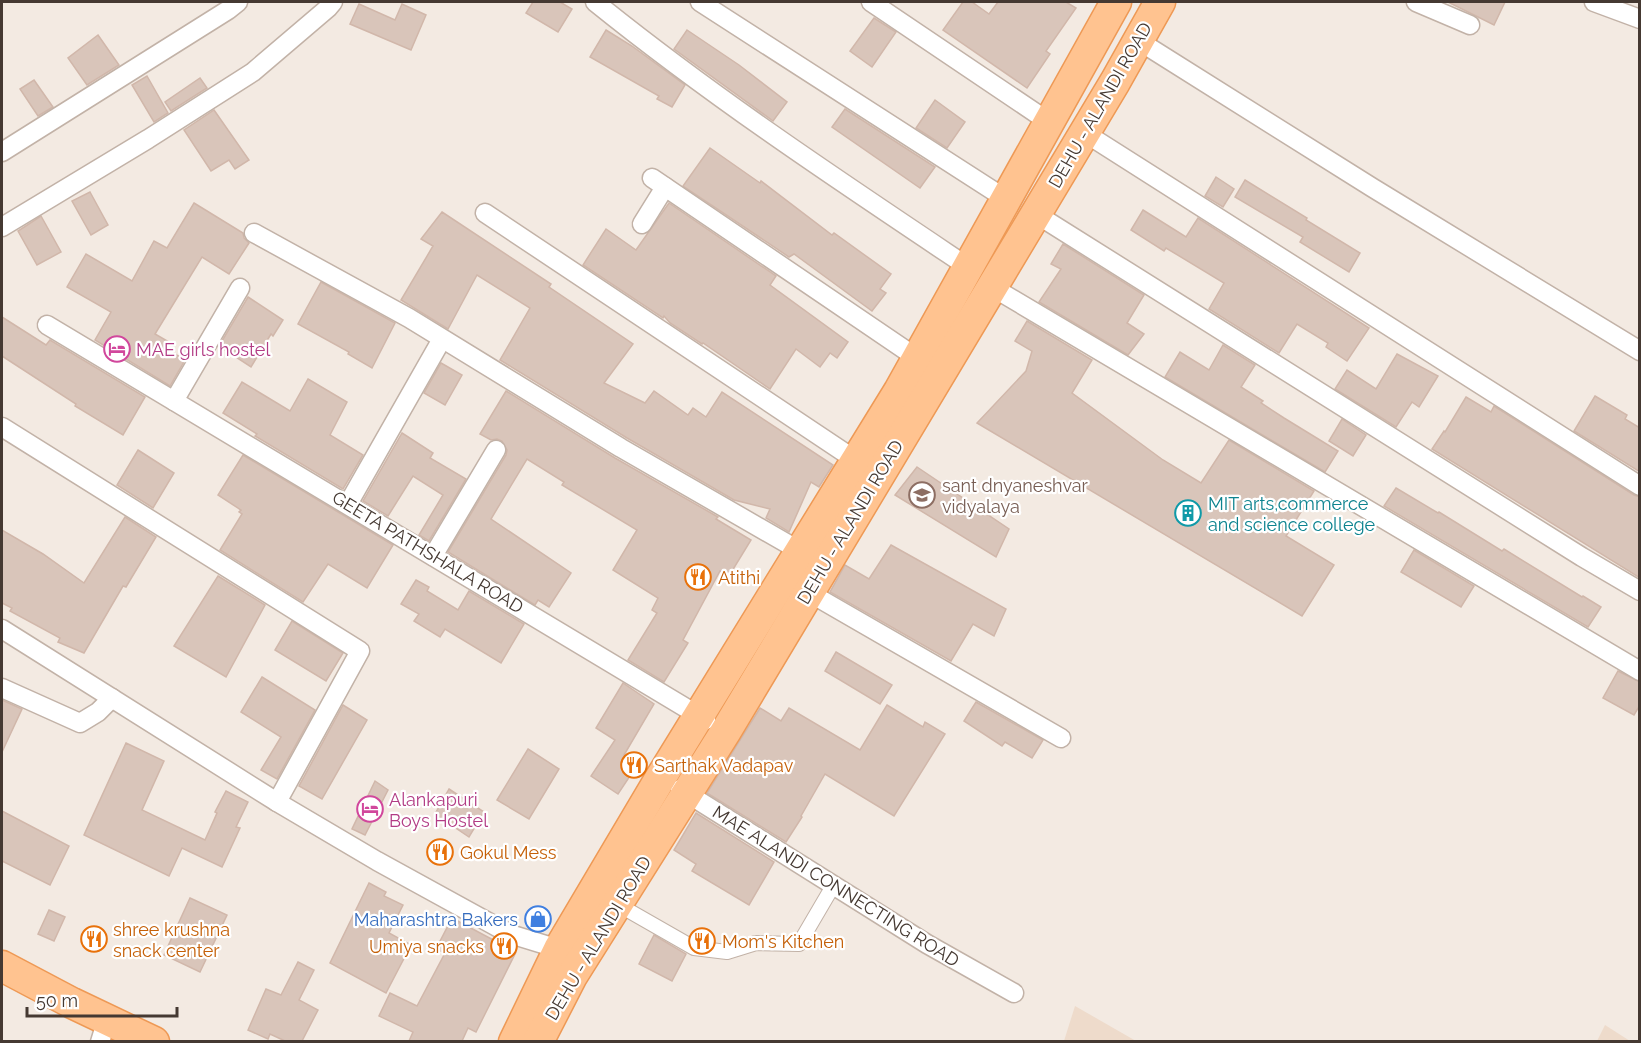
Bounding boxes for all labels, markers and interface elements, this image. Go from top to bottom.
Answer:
street label: DEHU - ALANDI ROAD [1044,18,1156,191]
hotel icon: MAE girls hostel [102,334,132,364]
place label: MAE girls hostel [136,339,270,360]
street label: DEHU - ALANDI ROAD [793,436,907,608]
place label: sant dnyaneshvar vidyalaya [942,475,1089,517]
school or university icon: sant dnyaneshvar vidyalaya [907,480,937,510]
street label: GEETA PATHSHALA ROAD [329,487,527,618]
place label: MIT arts,commerce and science college [1208,493,1376,535]
building icon: MIT arts,commerce and science college [1173,498,1203,528]
restaurant icon: Atithi [683,562,713,592]
place label: Atithi [718,567,760,588]
restaurant icon: Sarthak Vadapav [619,750,649,780]
place label: Sarthak Vadapav [654,755,794,776]
place label: Alankapuri Boys Hostel [389,789,488,831]
hotel icon: Alankapuri Boys Hostel [355,794,385,824]
street label: MAE ALANDI CONNECTING ROAD [709,801,963,971]
restaurant icon: Gokul Mess [425,837,455,867]
place label: Gokul Mess [460,842,557,863]
street label: DEHU - ALANDI ROAD [541,852,655,1024]
shop icon: Maharashtra Bakers [523,904,553,934]
place label: Maharashtra Bakers [354,909,518,930]
place label: shree krushna snack center [113,919,230,961]
restaurant icon: shree krushna snack center [79,924,109,954]
restaurant icon: Mom's Kitchen [687,926,717,956]
restaurant icon: Umiya snacks [489,931,519,961]
place label: Mom's Kitchen [722,931,844,952]
place label: Umiya snacks [369,936,484,957]
scale bar [27,980,177,1018]
text: 50 m [36,990,78,1011]

